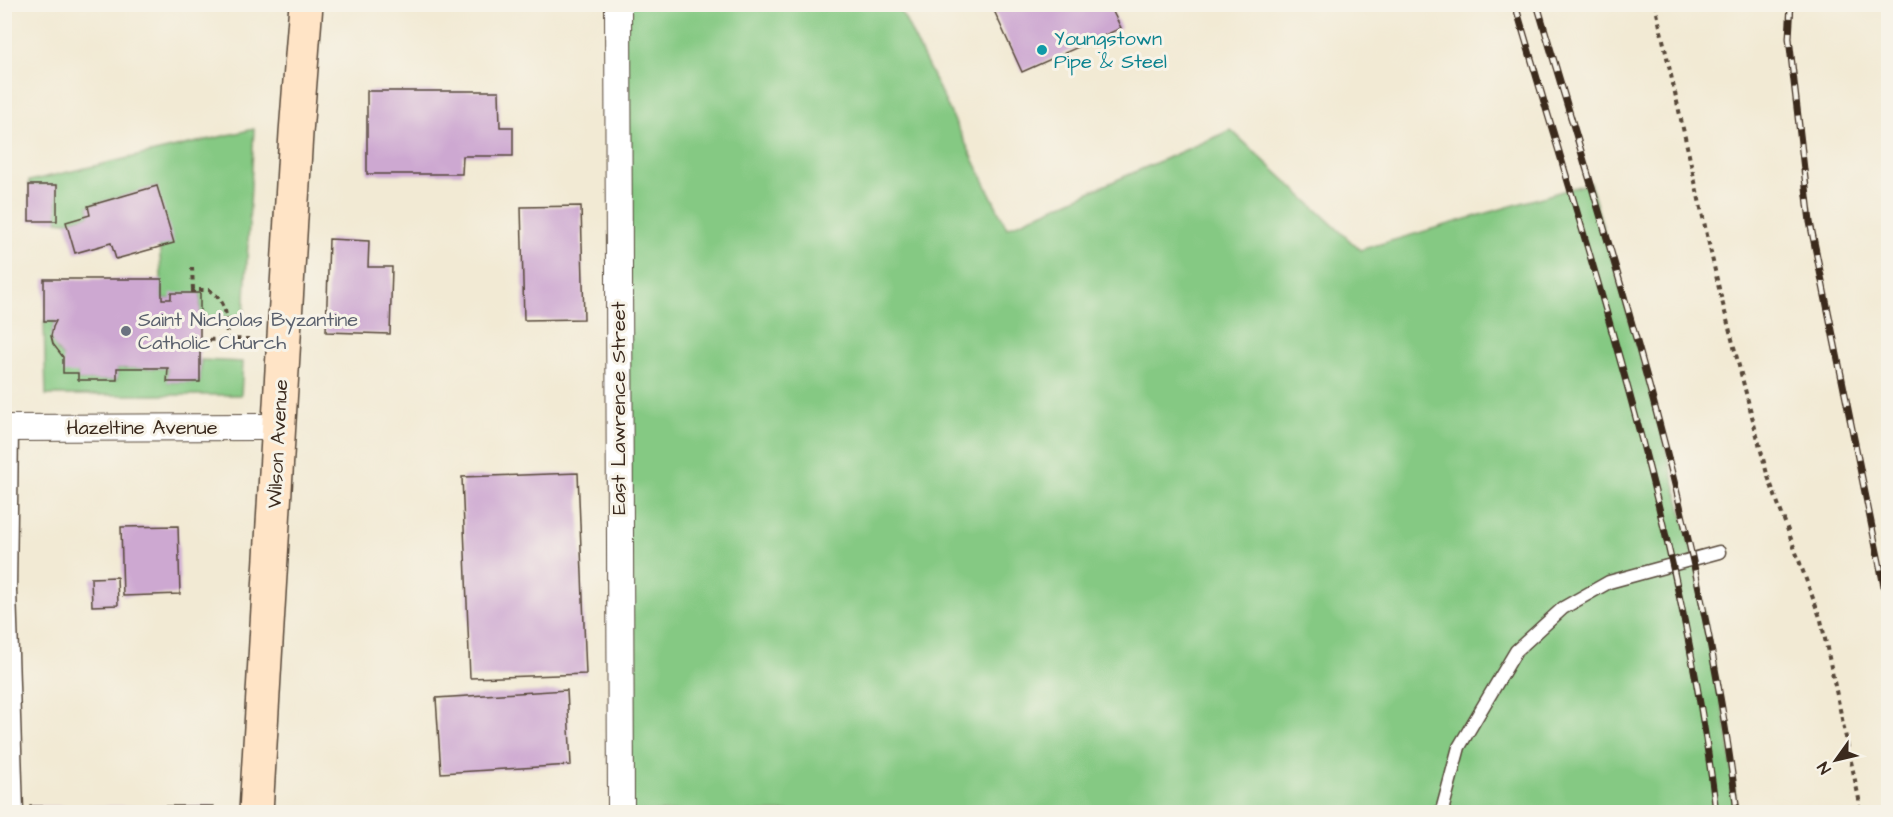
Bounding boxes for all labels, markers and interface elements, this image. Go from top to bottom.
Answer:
place label: Youngstown Pipe & Steel [1054,25,1167,76]
marker: Youngstown Pipe & Steel [1035,43,1049,57]
street label: East Lawrence Street [605,301,633,515]
place label: Saint Nicholas Byzantine Catholic Church [138,306,358,357]
marker: Saint Nicholas Byzantine Catholic Church [119,324,133,338]
street label: Wilson Avenue [261,379,295,509]
street label: Hazeltine Avenue [66,414,218,442]
north arrow [1806,730,1866,790]
text: N [1812,758,1836,778]

